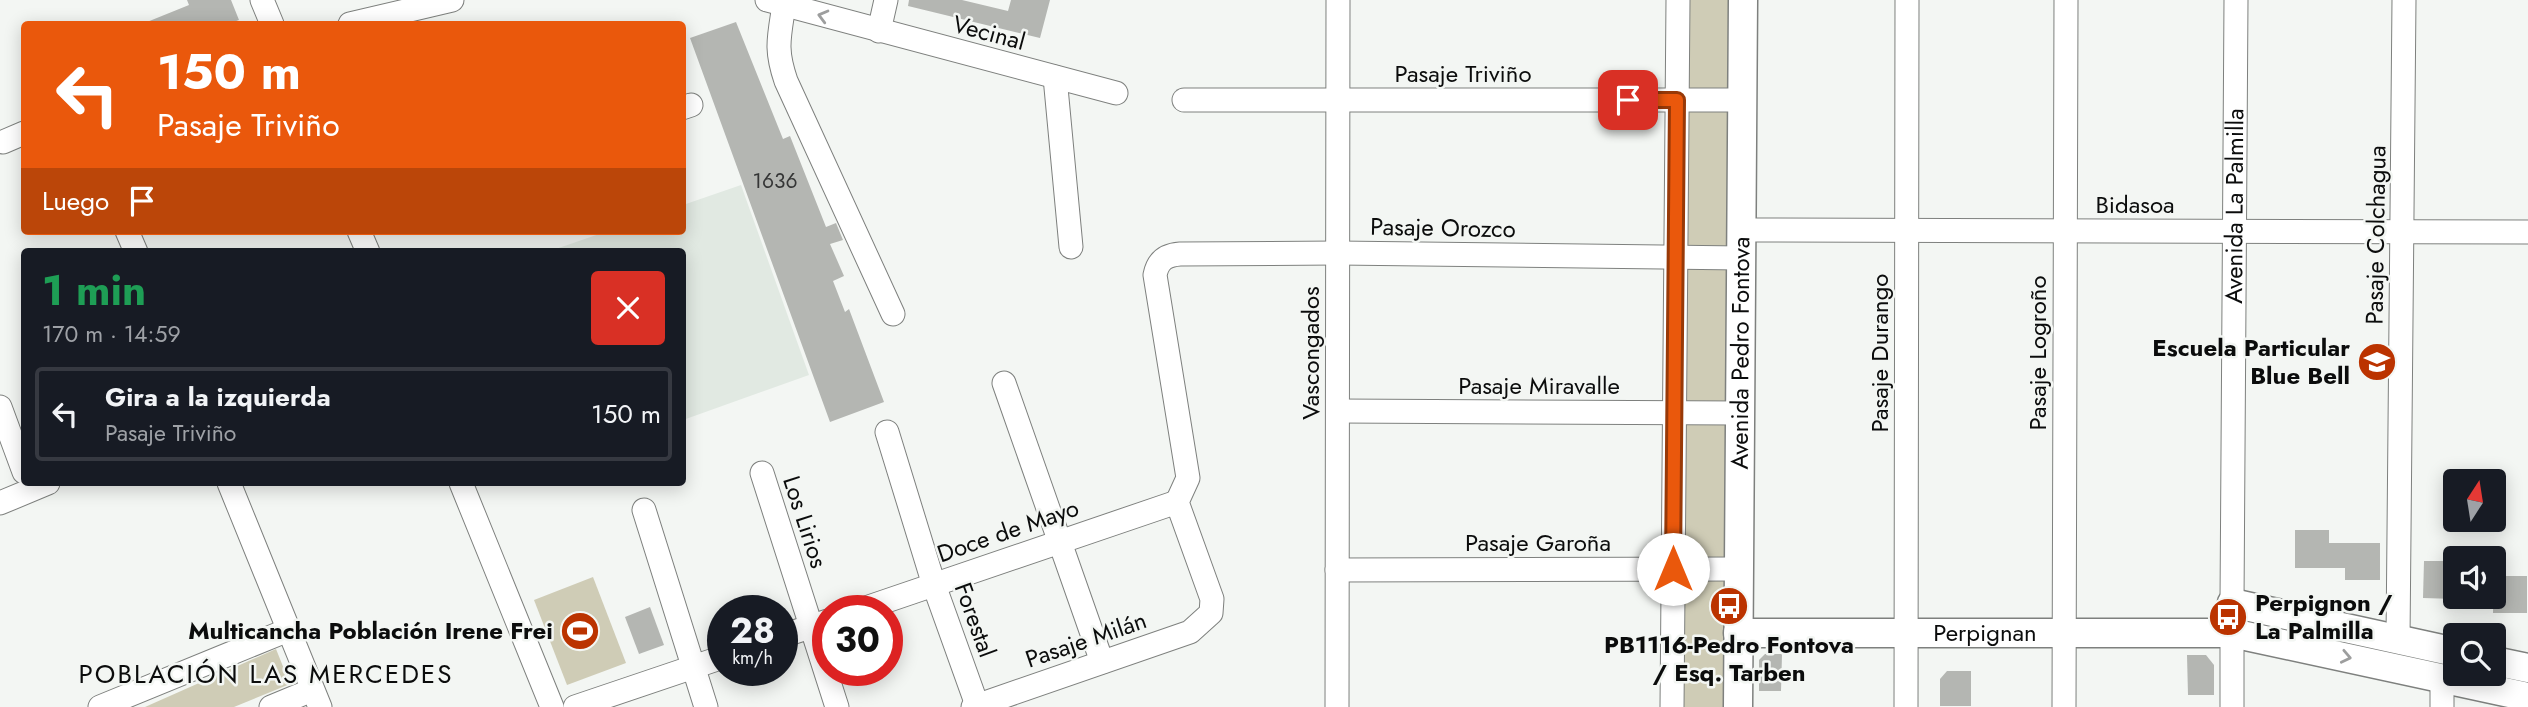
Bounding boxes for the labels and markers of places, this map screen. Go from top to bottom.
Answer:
pin [1598,70,1658,130]
place label: Escuela Particular Blue Bell [2152,330,2350,393]
school or university icon: Escuela Particular Blue Bell [2356,341,2398,383]
bus stop icon: PB1116-Pedro Fontova / Esq. Tarben [1708,585,1750,627]
place label: Perpignon / La Palmilla [2255,585,2393,648]
bus stop icon: Perpignon / La Palmilla [2207,596,2249,638]
sports icon: Multicancha Población Irene Frei [559,610,601,652]
place label: Multicancha Población Irene Frei [188,613,553,648]
place label: PB1116-Pedro Fontova / Esq. Tarben [1604,627,1854,690]

